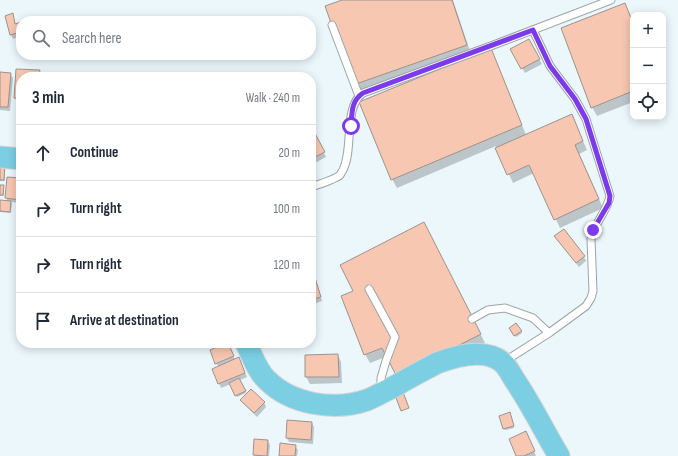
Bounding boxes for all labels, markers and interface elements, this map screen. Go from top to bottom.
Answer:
map controls [630,12,666,120]
button: + [630,12,666,48]
search box [16,16,316,60]
icon: search [30,27,52,49]
text: Search here [62,29,122,48]
button: − [630,48,666,84]
button: locate [630,84,666,120]
text: 3 min [32,88,65,108]
text: Walk · 240 m [246,90,300,106]
route start [342,117,360,135]
icon: ahead [32,142,54,164]
text: Continue [70,143,119,162]
text: 20 m [278,145,300,161]
icon: right [32,198,54,220]
text: Turn right [70,199,122,218]
text: 100 m [273,201,300,217]
route end [584,221,602,239]
icon: right [32,254,54,276]
text: Turn right [70,255,122,274]
text: 120 m [274,257,300,273]
icon: arrive [32,310,54,332]
text: Arrive at destination [70,311,179,330]

